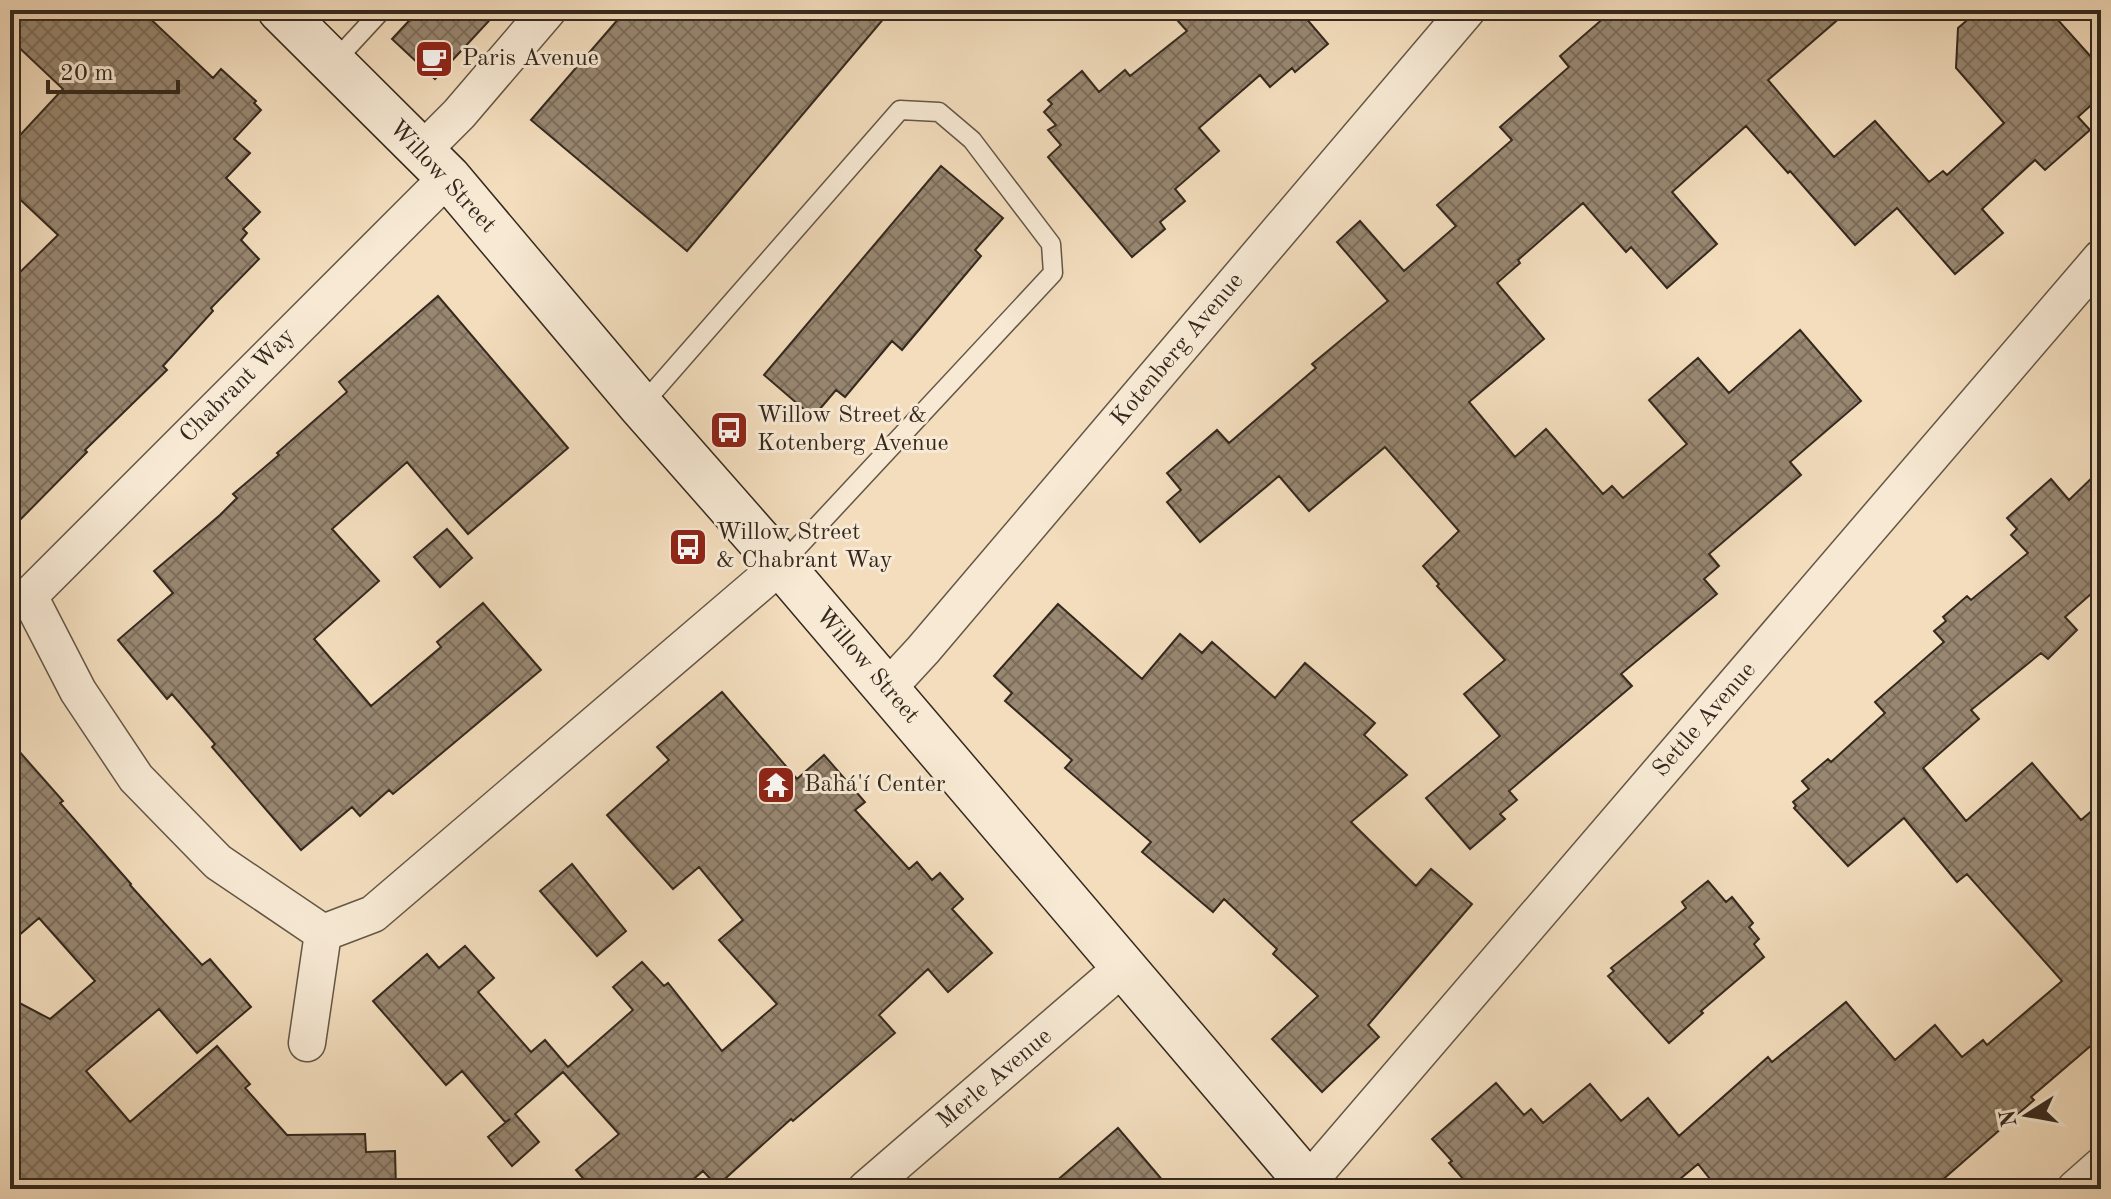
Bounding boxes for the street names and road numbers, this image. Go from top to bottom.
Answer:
street label: Willow Street [384,116,500,238]
street label: Kotenberg Avenue [1107,269,1249,431]
street label: Chabrant Way [176,324,300,448]
street label: Willow Street [811,604,923,728]
street label: Settle Avenue [1649,658,1761,782]
street label: Merle Avenue [933,1024,1057,1134]

